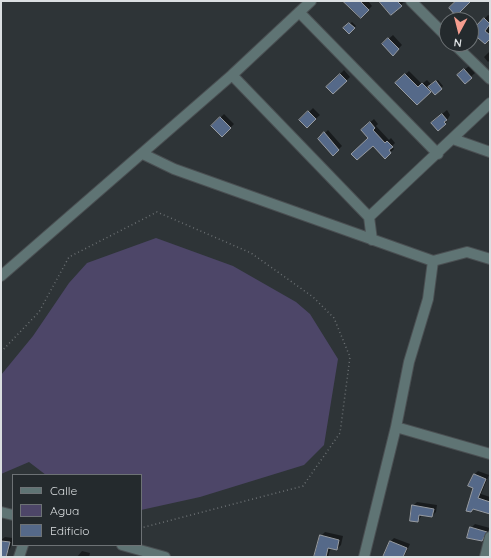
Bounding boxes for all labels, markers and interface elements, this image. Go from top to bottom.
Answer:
north arrow [439,12,479,52]
text: N [453,35,463,50]
legend [12,474,142,546]
text: Calle [50,483,77,498]
text: Agua [50,503,79,518]
text: Edificio [50,523,90,538]

